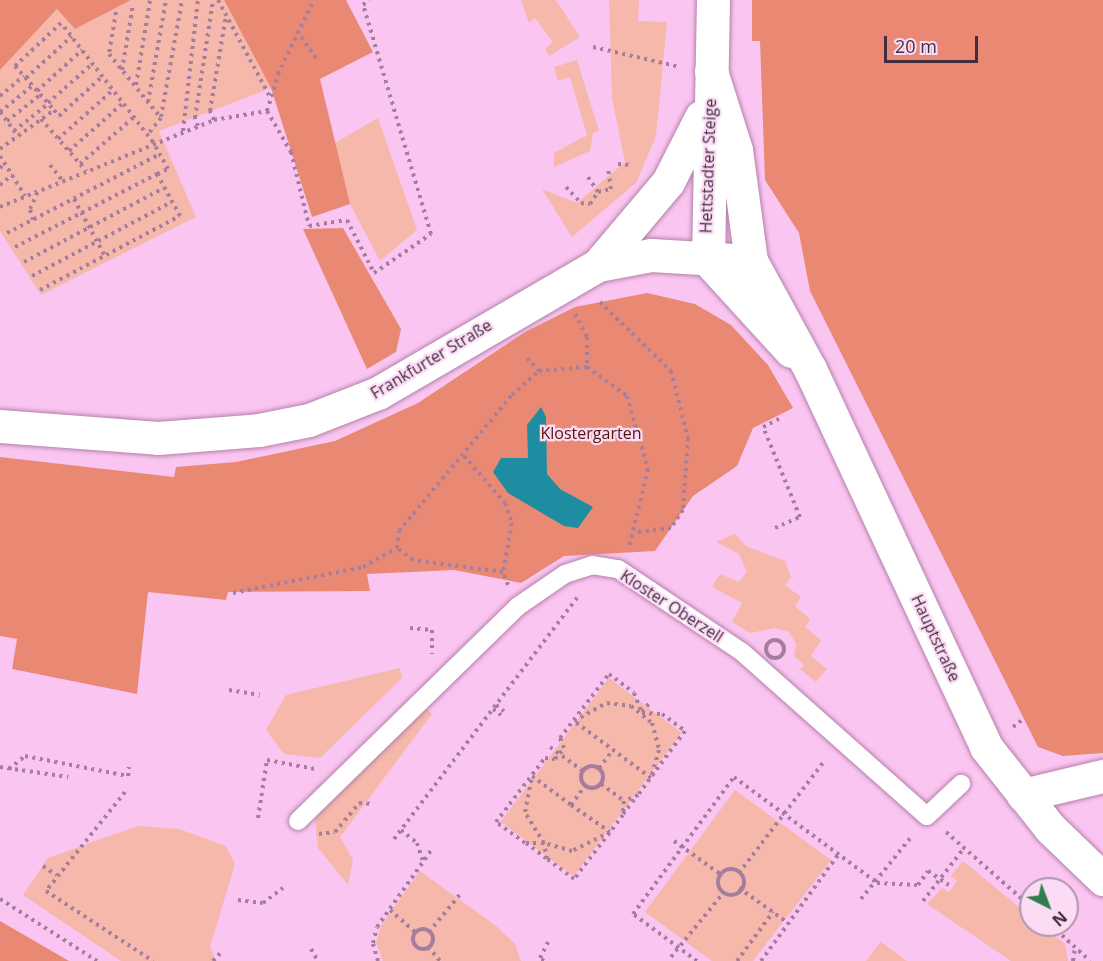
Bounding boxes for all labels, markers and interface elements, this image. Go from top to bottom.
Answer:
scale bar [887,24,982,62]
text: 20 m [895,34,937,58]
street label: Hettstadter Steige [696,98,720,234]
street label: Frankfurter Straße [367,315,495,403]
park label: Klostergarten [541,423,641,443]
street label: Kloster Oberzell [617,566,727,646]
street label: Hauptstraße [908,591,964,685]
north arrow [1019,877,1079,937]
text: N [1048,906,1072,931]

